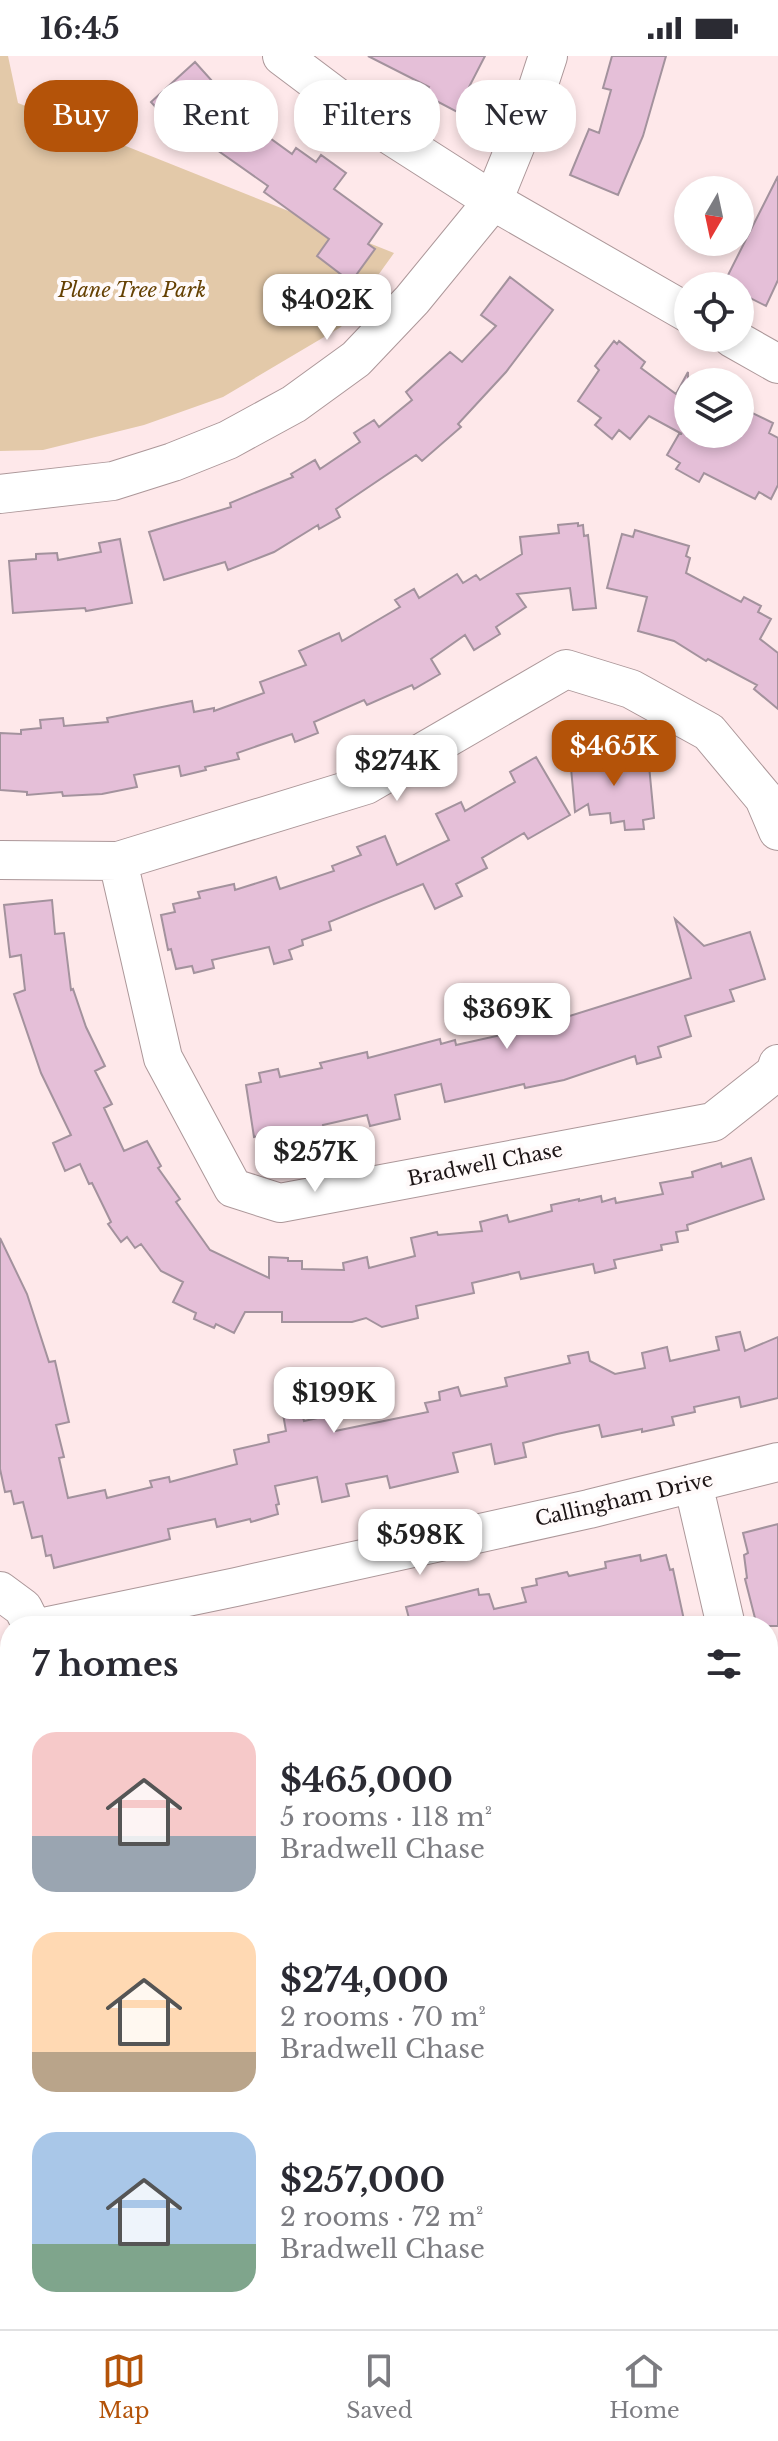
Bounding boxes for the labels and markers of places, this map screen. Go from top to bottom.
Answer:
pin: $402K [271,274,383,342]
pin: $465K [558,720,670,788]
pin: $274K [341,735,453,803]
pin: $369K [451,983,563,1051]
pin: $257K [259,1126,371,1194]
pin: $199K [278,1367,390,1435]
pin: $598K [364,1509,476,1577]

